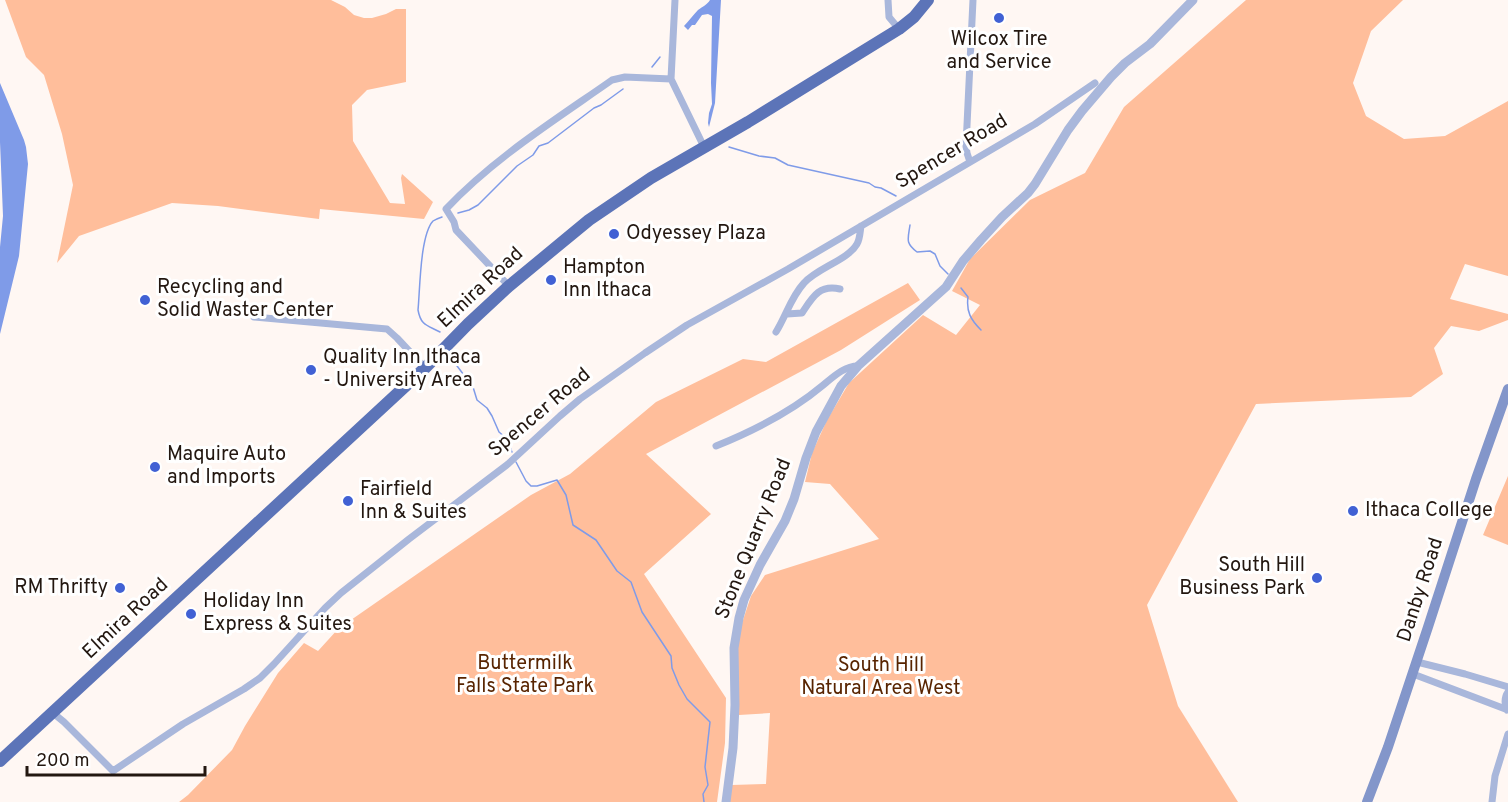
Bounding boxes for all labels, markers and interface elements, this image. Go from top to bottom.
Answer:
marker: Wilcox Tire and Service [992,11,1006,25]
place label: Wilcox Tire and Service [946,27,1052,76]
street label: Spencer Road [891,108,1013,196]
place label: Odyessey Plaza [626,221,766,247]
marker: Odyessey Plaza [607,227,621,241]
street label: Elmira Road [433,242,529,334]
place label: Hampton Inn Ithaca [563,255,651,304]
marker: Hampton Inn Ithaca [544,273,558,287]
place label: Recycling and Solid Waster Center [157,275,334,324]
marker: Recycling and Solid Waster Center [138,293,152,307]
place label: Quality Inn Ithaca - University Area [323,345,481,394]
marker: Quality Inn Ithaca - University Area [304,363,318,377]
street label: Spencer Road [483,363,597,463]
place label: Maquire Auto and Imports [167,442,286,491]
street label: Stone Quarry Road [710,455,798,623]
marker: Maquire Auto and Imports [148,460,162,474]
place label: Fairfield Inn & Suites [360,477,467,526]
marker: Fairfield Inn & Suites [341,494,355,508]
place label: Ithaca College [1365,498,1493,524]
marker: Ithaca College [1346,504,1360,518]
street label: Danby Road [1392,535,1450,645]
place label: South Hill Business Park [1179,553,1305,602]
marker: South Hill Business Park [1310,571,1324,585]
street label: Elmira Road [78,573,174,665]
place label: RM Thrifty [14,575,108,601]
marker: RM Thrifty [113,581,127,595]
place label: Holiday Inn Express & Suites [203,589,352,638]
marker: Holiday Inn Express & Suites [184,607,198,621]
park label: Buttermilk Falls State Park [456,651,594,700]
park label: South Hill Natural Area West [801,653,961,702]
scale bar [27,739,206,777]
text: 200 m [36,750,89,773]

